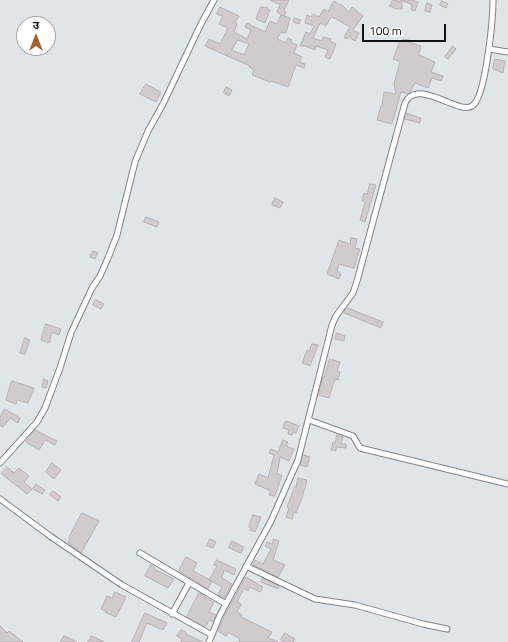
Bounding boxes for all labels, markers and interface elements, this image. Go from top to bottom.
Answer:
north arrow [16,16,56,56]
scale bar [364,16,448,42]
text: उ [33,17,39,33]
text: 100 m [369,21,402,40]

